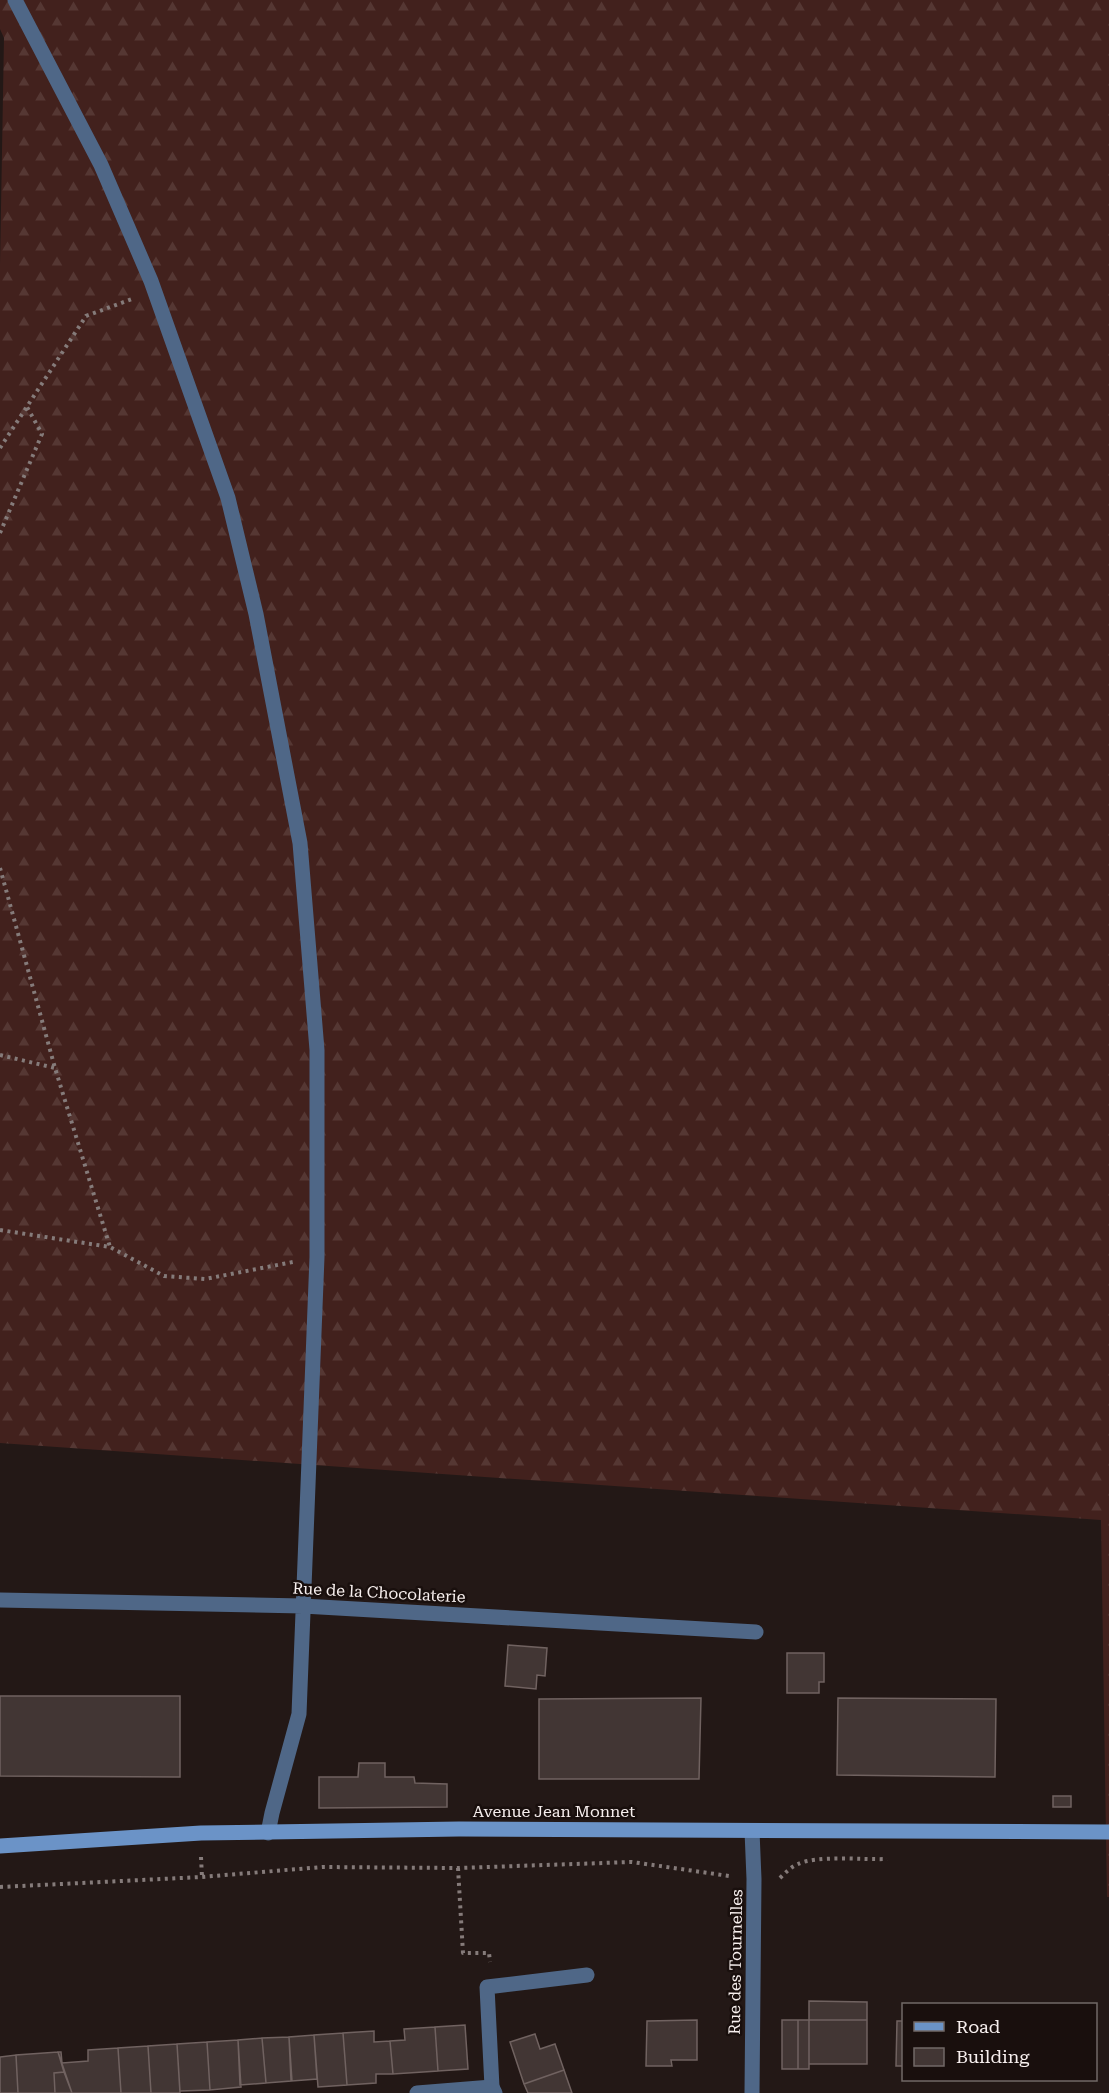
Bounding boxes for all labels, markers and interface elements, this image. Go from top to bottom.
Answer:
street label: Rue de la Chocolaterie [292,1578,466,1607]
street label: Avenue Jean Monnet [473,1802,635,1821]
street label: Rue des Tournelles [725,1889,746,2035]
legend [902,2003,1097,2081]
text: Road [956,2016,1001,2037]
text: Building [956,2046,1030,2067]

